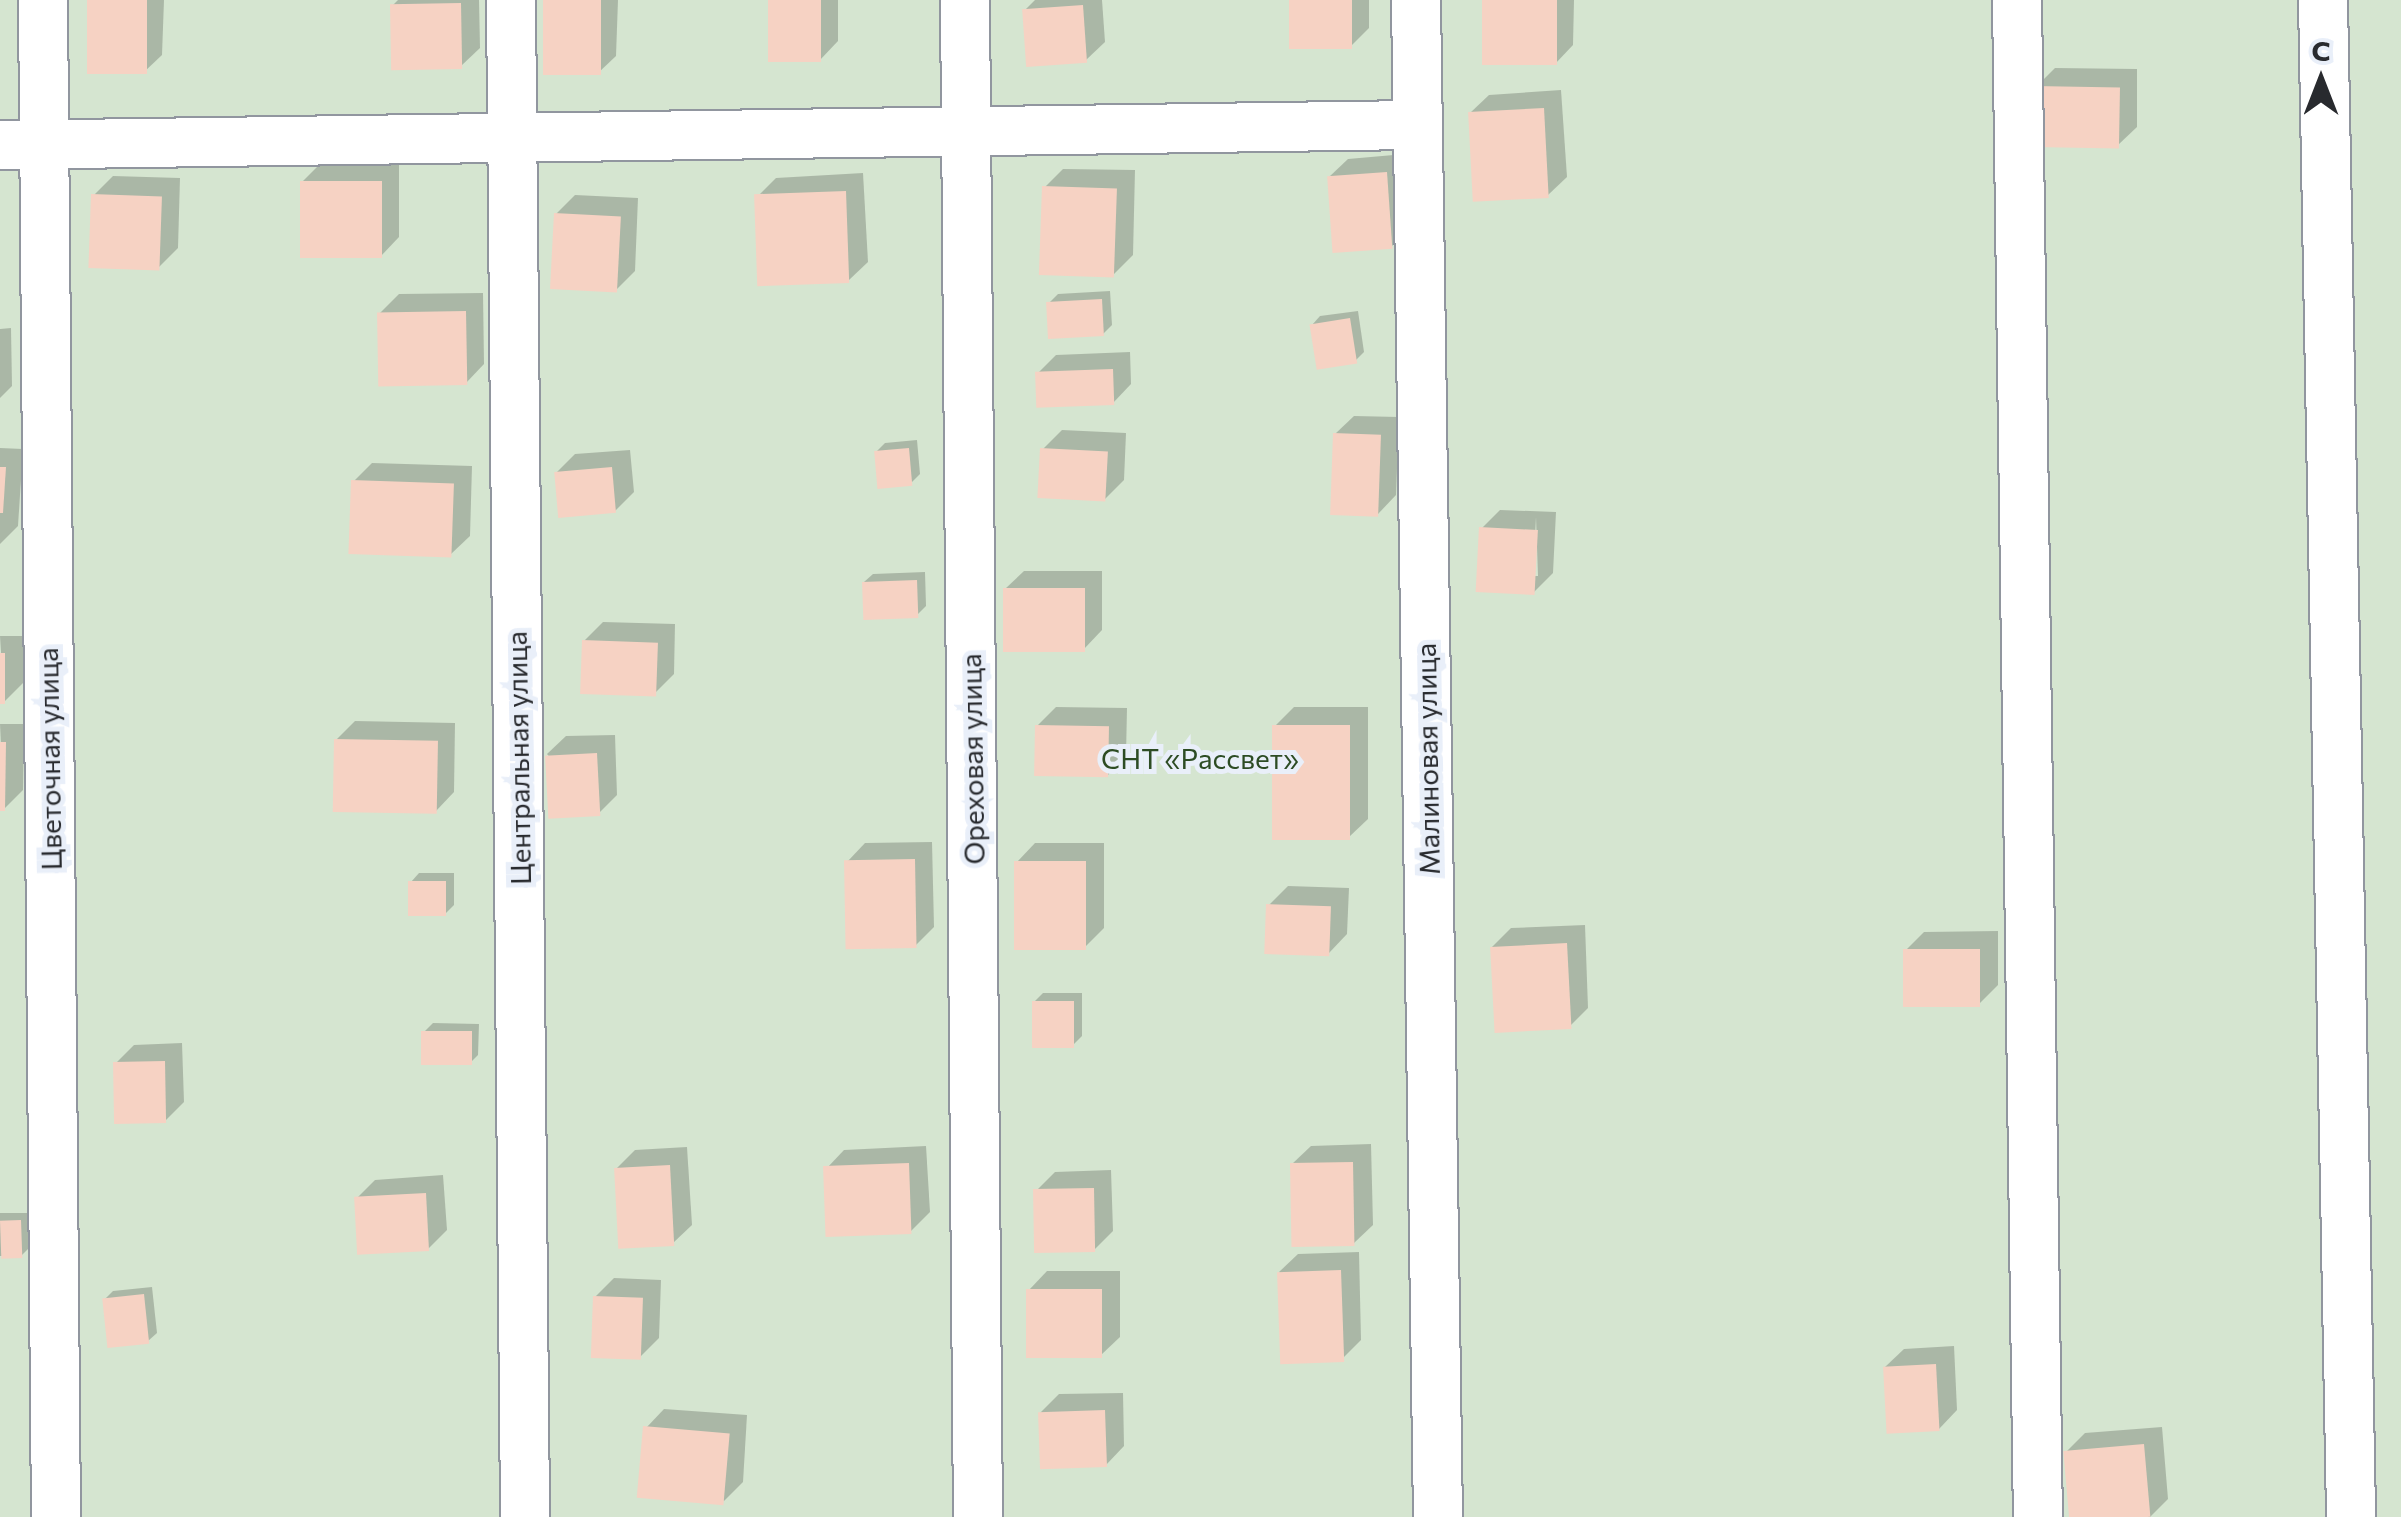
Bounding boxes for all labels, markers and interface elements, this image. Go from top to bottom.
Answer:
north arrow [2271,30,2371,130]
text: С [2311,33,2331,67]
street label: Центральная улица [499,631,537,885]
street label: Малиновая улица [1408,643,1446,875]
street label: Цветочная улица [30,647,68,871]
street label: Ореховая улица [953,653,991,865]
park label: СНТ «Рассвет» [1101,741,1299,775]

